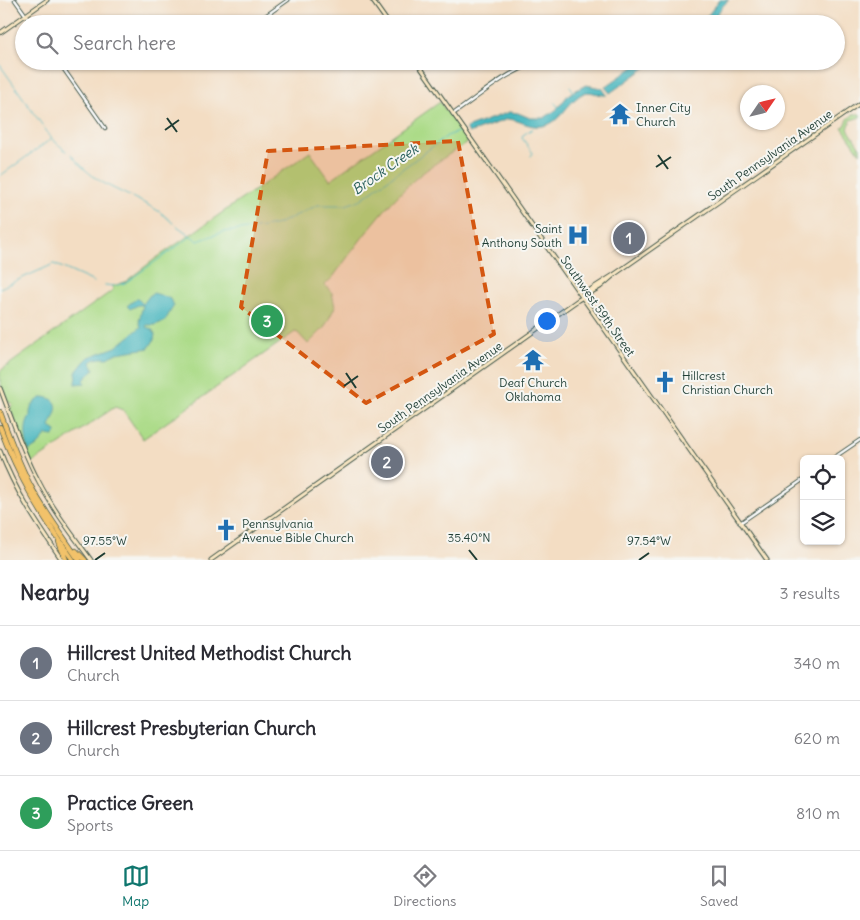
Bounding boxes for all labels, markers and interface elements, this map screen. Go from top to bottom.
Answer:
search box [15,15,845,70]
icon: search [33,29,61,57]
text: Search here [73,31,176,55]
north arrow [740,85,785,130]
place label: Inner City Church [636,100,691,129]
temple icon: Inner City Church [607,101,633,127]
street label: South Pennsylvania Avenue [705,106,835,204]
water label: Brock Creek [348,139,422,198]
pin: 1 [613,219,645,257]
place label: Saint Anthony South [482,221,562,250]
hospital icon: Saint Anthony South [565,222,591,248]
street label: Southwest 59th Street [558,253,638,359]
pin: 3 [251,302,283,340]
your location [534,308,560,334]
street label: South Pennsylvania Avenue [375,338,505,436]
temple icon: Deaf Church Oklahoma [520,347,546,373]
place label: Hillcrest Christian Church [682,368,773,397]
church icon: Hillcrest Christian Church [652,369,678,395]
place label: Deaf Church Oklahoma [499,375,567,404]
pin: 2 [371,443,403,481]
map controls [800,455,845,545]
button: locate [800,455,845,500]
button: layers [800,500,845,545]
place label: Pennsylvania Avenue Bible Church [242,516,354,545]
church icon: Pennsylvania Avenue Bible Church [213,517,239,543]
text: 35.40°N [447,530,491,545]
text: 97.55°W [83,533,127,548]
text: 97.54°W [627,533,671,548]
text: Nearby [20,579,90,606]
text: 3 results [780,583,840,603]
text: Hillcrest United Methodist Church [67,641,352,665]
text: 1 [33,653,39,673]
text: 340 m [793,653,840,673]
text: Church [67,665,120,685]
text: Hillcrest Presbyterian Church [67,716,316,740]
text: 2 [32,728,40,748]
text: 620 m [794,728,840,748]
text: Church [67,740,120,760]
text: Practice Green [67,791,194,815]
text: 3 [31,803,41,823]
text: 810 m [796,803,840,823]
text: Sports [67,815,113,835]
tab: Map [122,862,150,910]
tab: Directions [393,862,456,910]
tab: Saved [700,862,738,910]

